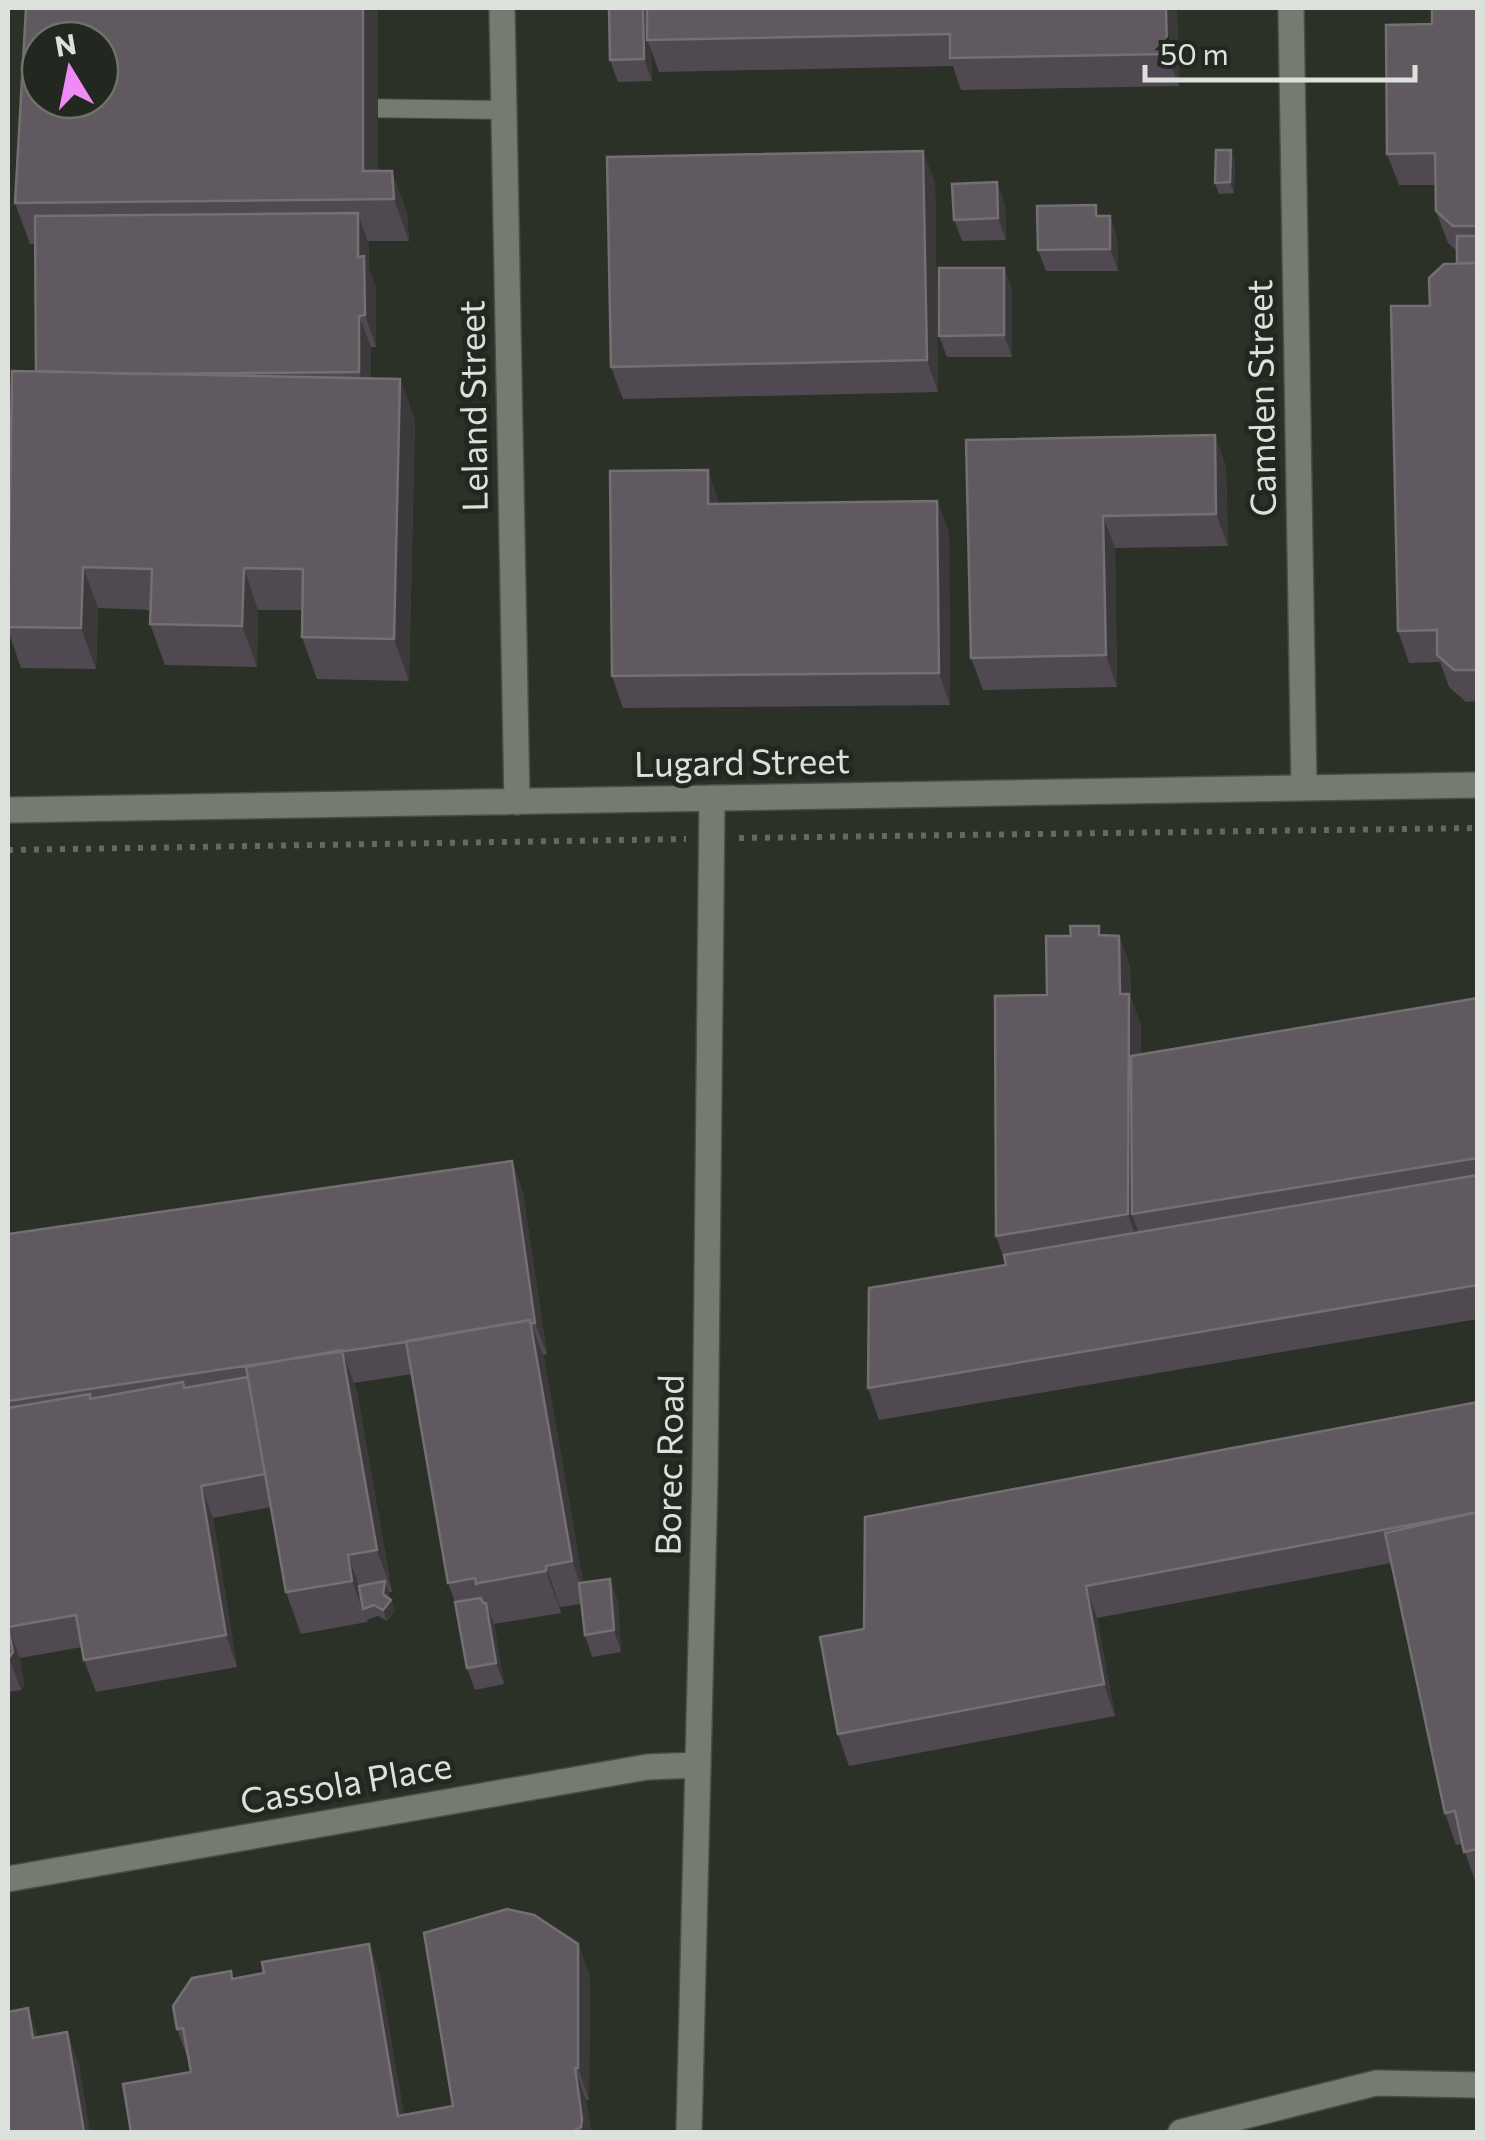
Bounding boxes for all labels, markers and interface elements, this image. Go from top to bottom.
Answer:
north arrow [20,20,120,120]
scale bar [1145,20,1415,82]
text: N [52,26,79,63]
text: 50 m [1160,34,1229,71]
street label: Camden Street [1236,279,1283,517]
street label: Leland Street [448,300,495,512]
street label: Lugard Street [634,737,850,784]
street label: Borec Road [644,1374,691,1556]
street label: Cassola Place [237,1742,455,1821]

